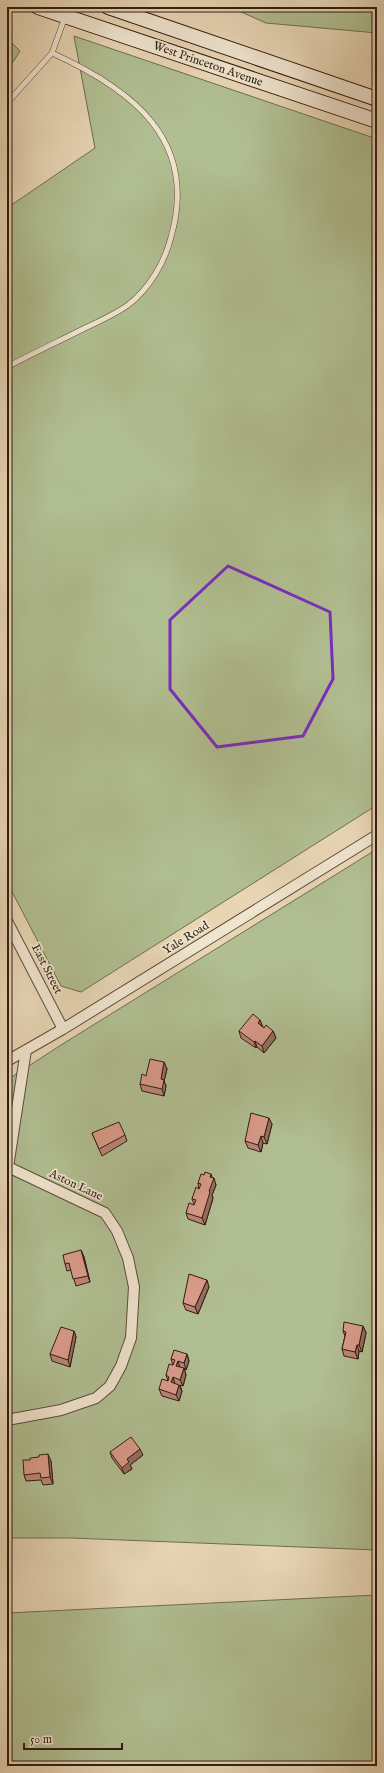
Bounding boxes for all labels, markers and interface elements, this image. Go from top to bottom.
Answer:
street label: West Princeton Avenue [151,38,265,90]
street label: Yale Road [160,918,212,958]
street label: East Street [28,941,66,997]
street label: Aston Lane [46,1166,106,1204]
scale bar [24,1725,122,1751]
text: 50 m [30,1732,52,1747]

